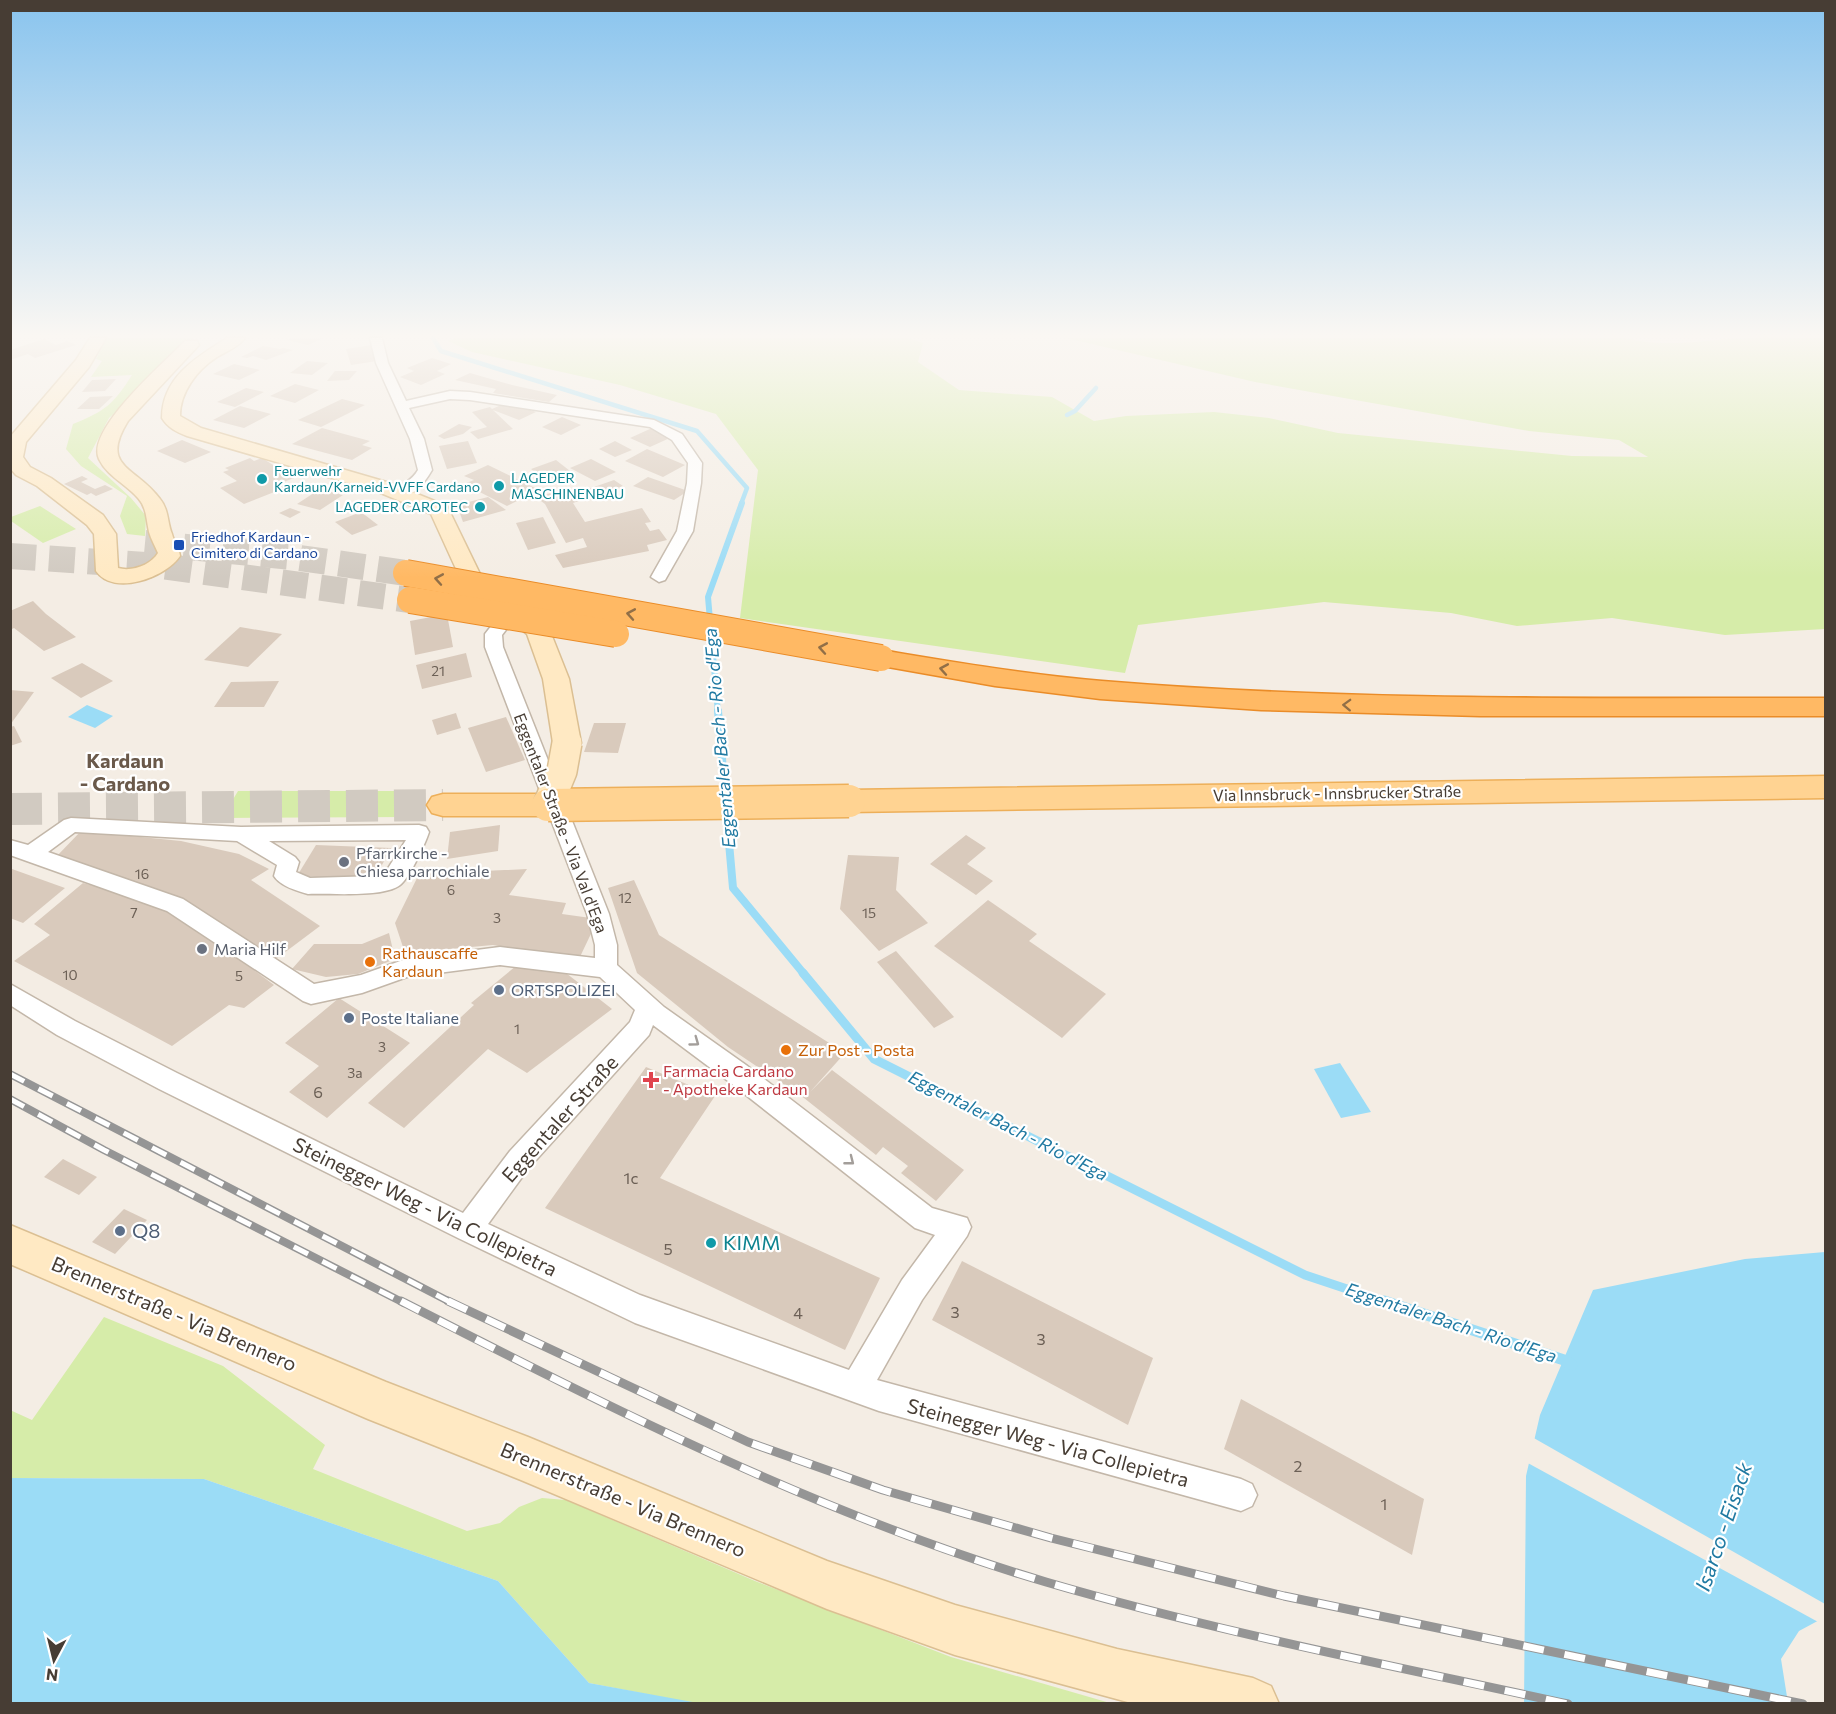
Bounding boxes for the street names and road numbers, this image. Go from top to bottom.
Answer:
street label: Eggentaler Straße - Via Val d'Ega [511,710,612,935]
street label: Via Innsbruck - Innsbrucker Straße [1213,781,1461,804]
street label: Eggentaler Straße [496,1050,622,1187]
street label: Steinegger Weg - Via Collepietra [289,1132,561,1281]
street label: Brennerstraße - Via Brennero [48,1250,301,1376]
street label: Steinegger Weg - Via Collepietra [905,1393,1192,1491]
street label: Brennerstraße - Via Brennero [497,1436,750,1562]

